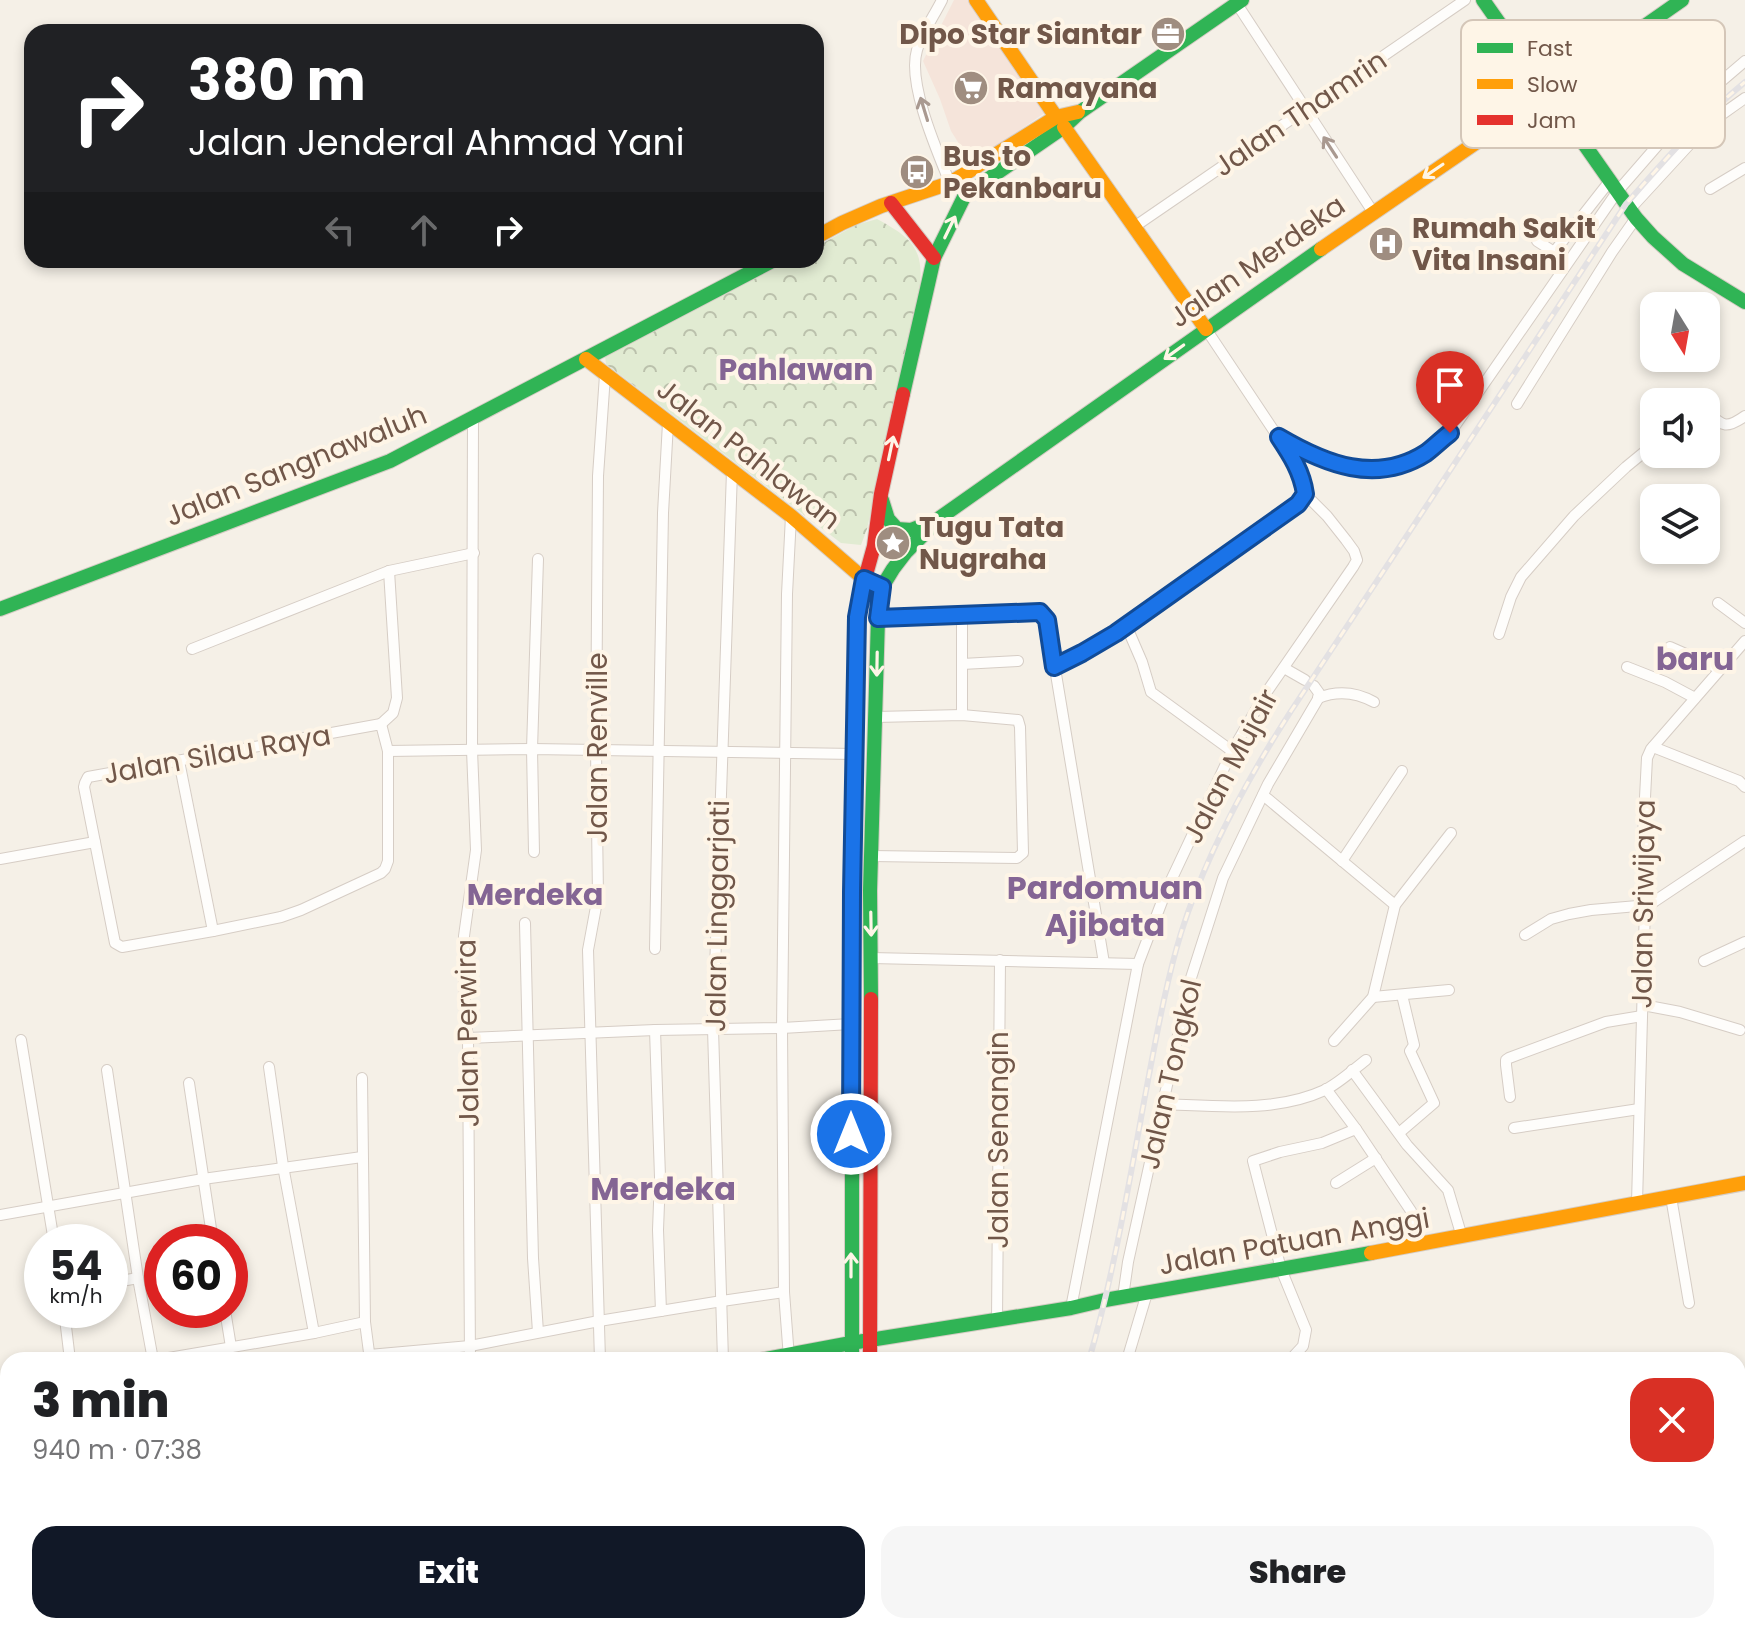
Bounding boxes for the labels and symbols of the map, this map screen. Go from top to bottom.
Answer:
place label: Dipo Star Siantar [899,15,1142,54]
office icon: Dipo Star Siantar [1149,15,1187,53]
legend [1461,20,1725,148]
text: Fast [1527,33,1572,64]
street label: Jalan Thamrin [1206,41,1395,186]
supermarket icon: Ramayana [952,69,990,107]
place label: Ramayana [997,69,1158,108]
text: Slow [1527,69,1577,100]
one-way arrow [916,97,931,123]
text: Jam [1527,105,1576,136]
one-way arrow [1322,136,1339,158]
place label: Bus to Pekanbaru [943,137,1102,208]
bus stop icon: Bus to Pekanbaru [898,153,936,191]
one-way arrow [1423,163,1445,180]
street label: Jalan Merdeka [1162,186,1353,337]
place label: Rumah Sakit Vita Insani [1412,209,1596,280]
one-way arrow [943,215,958,239]
hospital icon: Rumah Sakit Vita Insani [1367,225,1405,263]
north arrow [1640,292,1720,372]
one-way arrow [1163,343,1185,360]
district label: Pahlawan [718,348,874,391]
pin [1416,351,1484,433]
street label: Jalan Pahlawan [649,370,849,539]
street label: Jalan Sangnawaluh [160,395,433,536]
one-way arrow [884,436,899,461]
place label: Tugu Tata Nugraha [919,508,1064,579]
place icon: Tugu Tata Nugraha [874,524,912,562]
district label: baru [1656,636,1734,681]
one-way arrow [869,650,884,677]
street label: Jalan Renville [578,652,617,844]
street label: Jalan Mujair [1173,682,1288,851]
street label: Jalan Silau Raya [100,715,334,794]
street label: Jalan Sriwijaya [1622,799,1665,1009]
street label: Jalan Linggarjati [696,800,739,1032]
district label: Pardomuan Ajibata [1007,865,1203,947]
district label: Merdeka [467,873,603,916]
one-way arrow [863,910,878,937]
street label: Jalan Perwira [446,939,489,1127]
street label: Jalan Tongkol [1130,975,1211,1173]
street label: Jalan Senangin [979,1031,1018,1249]
position arrow [809,1092,893,1176]
district label: Merdeka [590,1166,736,1211]
street label: Jalan Patuan Anggi [1156,1198,1432,1284]
speed limit sign: 60 [144,1224,248,1328]
one-way arrow [843,1252,859,1279]

